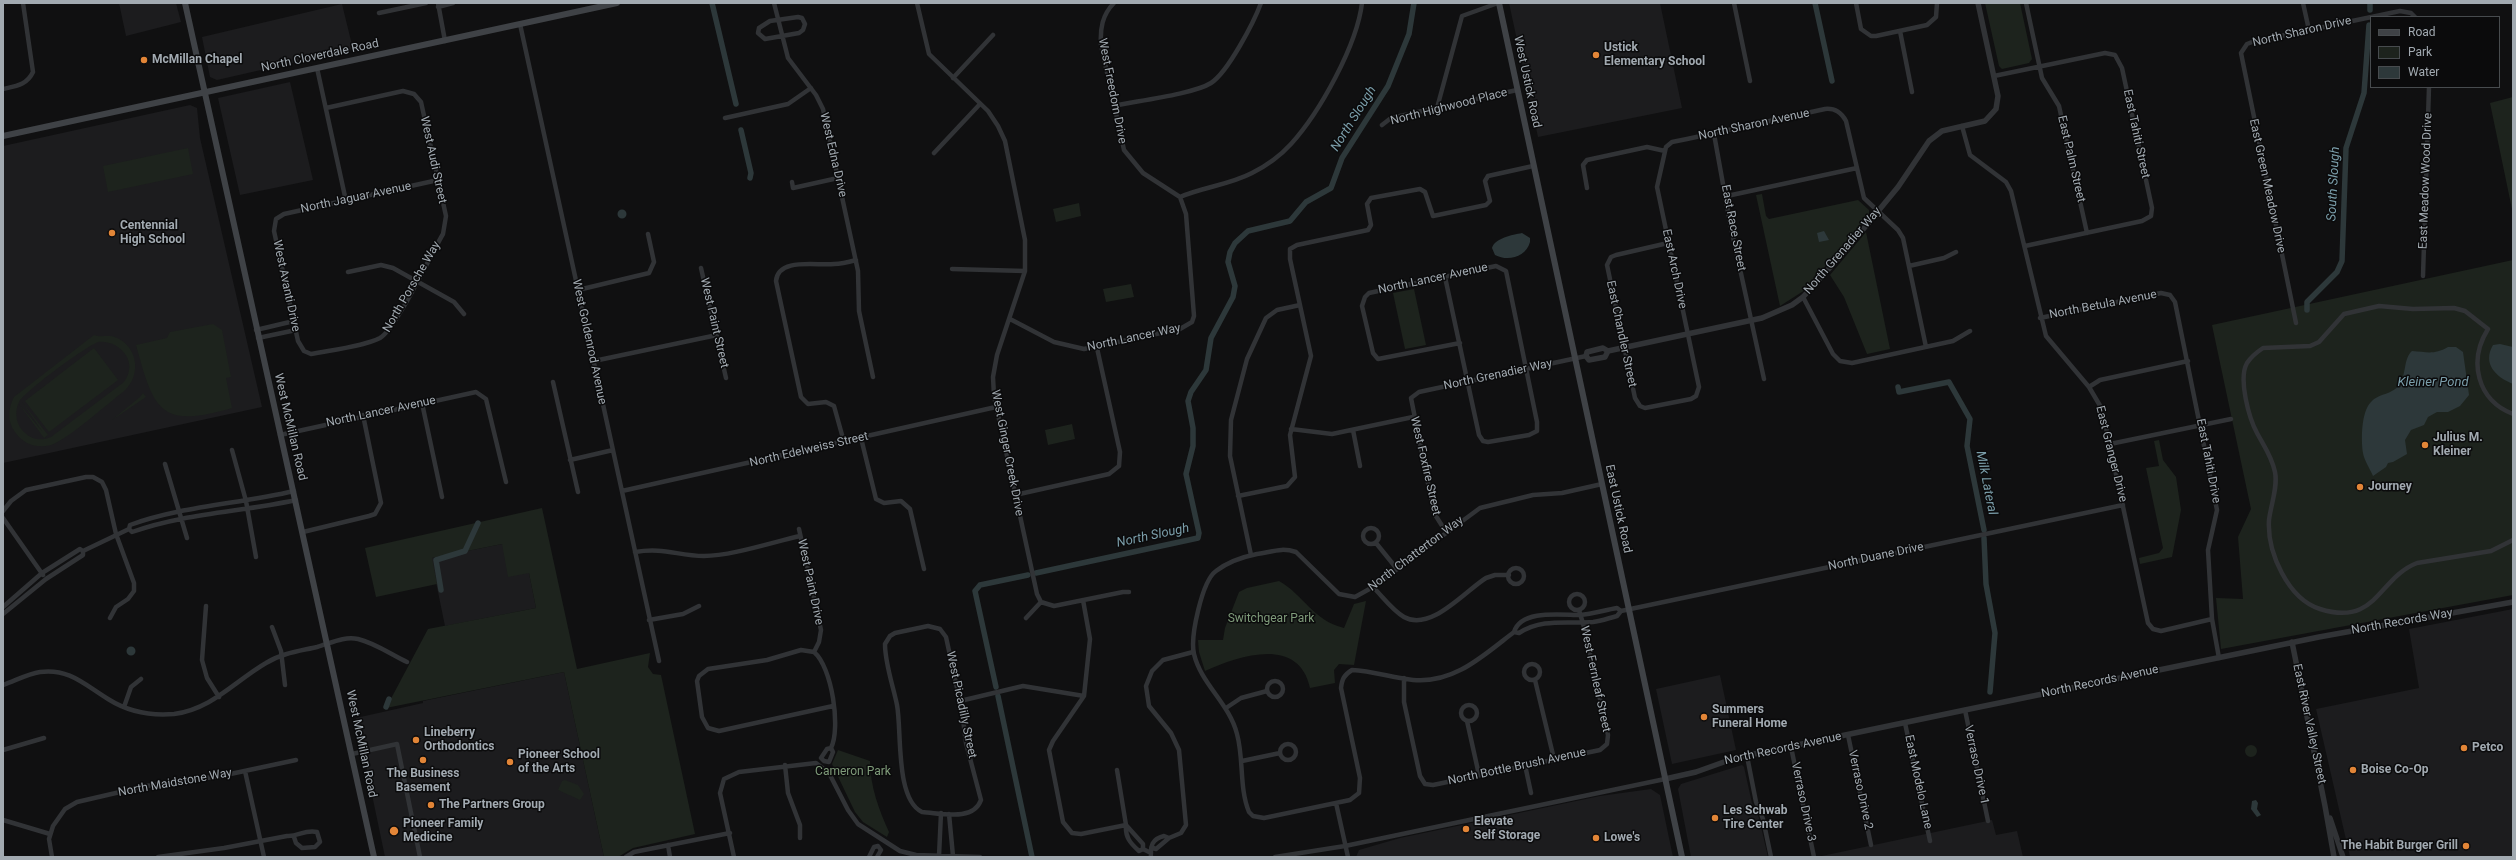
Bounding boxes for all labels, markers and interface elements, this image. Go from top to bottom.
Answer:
street label: North Sharon Drive [2251,14,2353,50]
legend [2370,16,2500,88]
text: Road [2408,25,2436,39]
street label: West Ustick Road [1510,35,1544,129]
street label: North Cloverdale Road [260,36,380,76]
street label: West Freedom Drive [1095,37,1129,145]
place label: Ustick Elementary School [1604,41,1705,69]
text: Park [2408,45,2432,59]
marker: Ustick Elementary School [1591,50,1601,60]
place label: McMillan Chapel [152,53,242,67]
marker: McMillan Chapel [139,55,149,65]
text: Water [2408,65,2439,79]
water label: North Slough [1328,84,1380,154]
street label: North Highwood Place [1389,85,1509,129]
street label: East Tahiti Street [2120,88,2152,180]
street label: North Sharon Avenue [1697,106,1811,144]
street label: West Edna Drive [816,111,850,199]
street label: East Meadow Wood Drive [2416,113,2436,249]
street label: East Palm Street [2054,114,2088,204]
street label: West Audi Street [417,115,449,205]
street label: East Green Meadow Drive [2246,118,2288,254]
water label: South Slough [2324,146,2344,222]
street label: North Jaguar Avenue [299,179,413,217]
street label: East Race Street [1718,184,1748,272]
street label: North Grenadier Way [1801,205,1885,297]
place label: Centennial High School [120,219,185,247]
marker: Centennial High School [107,228,117,238]
street label: East Arch Drive [1659,228,1689,310]
street label: West Avanti Drive [269,239,303,333]
street label: North Porsche Way [380,239,444,335]
street label: North Lancer Avenue [1377,260,1489,298]
street label: West Paint Street [697,277,731,369]
street label: West Goldenrod Avenue [569,278,609,406]
street label: East Chandler Street [1603,279,1639,389]
street label: North Betula Avenue [2048,288,2158,322]
street label: North Lancer Way [1086,321,1182,355]
street label: North Grenadier Way [1442,356,1554,394]
street label: West McMillan Road [271,372,309,482]
water label: Kleiner Pond [2398,375,2468,391]
street label: West Ginger Creek Drive [988,389,1026,517]
street label: North Lancer Avenue [325,393,437,431]
street label: East Granger Drive [2092,404,2130,504]
street label: West Foxfire Street [1407,415,1443,517]
street label: East Tahiti Drive [2193,418,2223,504]
street label: North Edelweiss Street [748,429,870,471]
place label: Julius M. Kleiner [2433,431,2483,459]
marker: Julius M. Kleiner [2420,440,2430,450]
water label: Milk Lateral [1972,450,2000,516]
street label: East Ustick Road [1602,463,1634,555]
place label: Journey [2368,480,2412,494]
marker: Journey [2355,482,2365,492]
street label: North Chatterton Way [1365,513,1467,595]
water label: North Slough [1115,521,1191,551]
street label: West Paint Drive [794,538,826,626]
street label: North Duane Drive [1827,540,1925,574]
street label: North Records Way [2350,606,2454,638]
park label: Switchgear Park [1228,612,1314,626]
street label: West Fernleaf Street [1577,625,1613,733]
street label: West Picadilly Street [943,650,979,760]
street label: North Records Avenue [2040,663,2160,701]
street label: East River Valley Street [2289,663,2329,785]
street label: West McMillan Road [343,689,379,799]
place label: Summers Funeral Home [1712,703,1787,731]
marker: Summers Funeral Home [1699,712,1709,722]
street label: Verraso Drive 1 [1961,724,1991,806]
place label: Lineberry Orthodontics [424,726,494,754]
street label: North Records Avenue [1723,730,1843,768]
street label: East Modelo Lane [1901,734,1935,830]
marker: Lineberry Orthodontics [411,735,421,745]
place label: Petco [2472,741,2503,755]
marker: Petco [2459,743,2469,753]
street label: North Bottle Brush Avenue [1447,745,1587,789]
place label: Pioneer School of the Arts [518,748,600,776]
street label: Verraso Drive 2 [1845,749,1875,831]
marker: The Business Basement [418,755,428,765]
marker: Pioneer School of the Arts [505,757,515,767]
street label: Verraso Drive 3 [1788,761,1818,843]
place label: Boise Co-Op [2361,763,2429,777]
park label: Cameron Park [815,765,891,779]
marker: Boise Co-Op [2348,765,2358,775]
street label: North Maidstone Way [117,766,233,800]
place label: The Business Basement [387,767,459,795]
place label: The Partners Group [439,798,545,812]
marker: The Partners Group [426,800,436,810]
place label: Les Schwab Tire Center [1723,804,1787,832]
marker: Les Schwab Tire Center [1710,813,1720,823]
place label: Elevate Self Storage [1474,815,1540,843]
place label: Pioneer Family Medicine [403,817,483,845]
marker: Elevate Self Storage [1461,824,1471,834]
marker: Pioneer Family Medicine [388,825,400,837]
place label: Lowe's [1604,831,1640,845]
marker: Lowe's [1591,833,1601,843]
place label: The Habit Burger Grill [2341,839,2458,853]
marker: The Habit Burger Grill [2461,841,2471,851]

